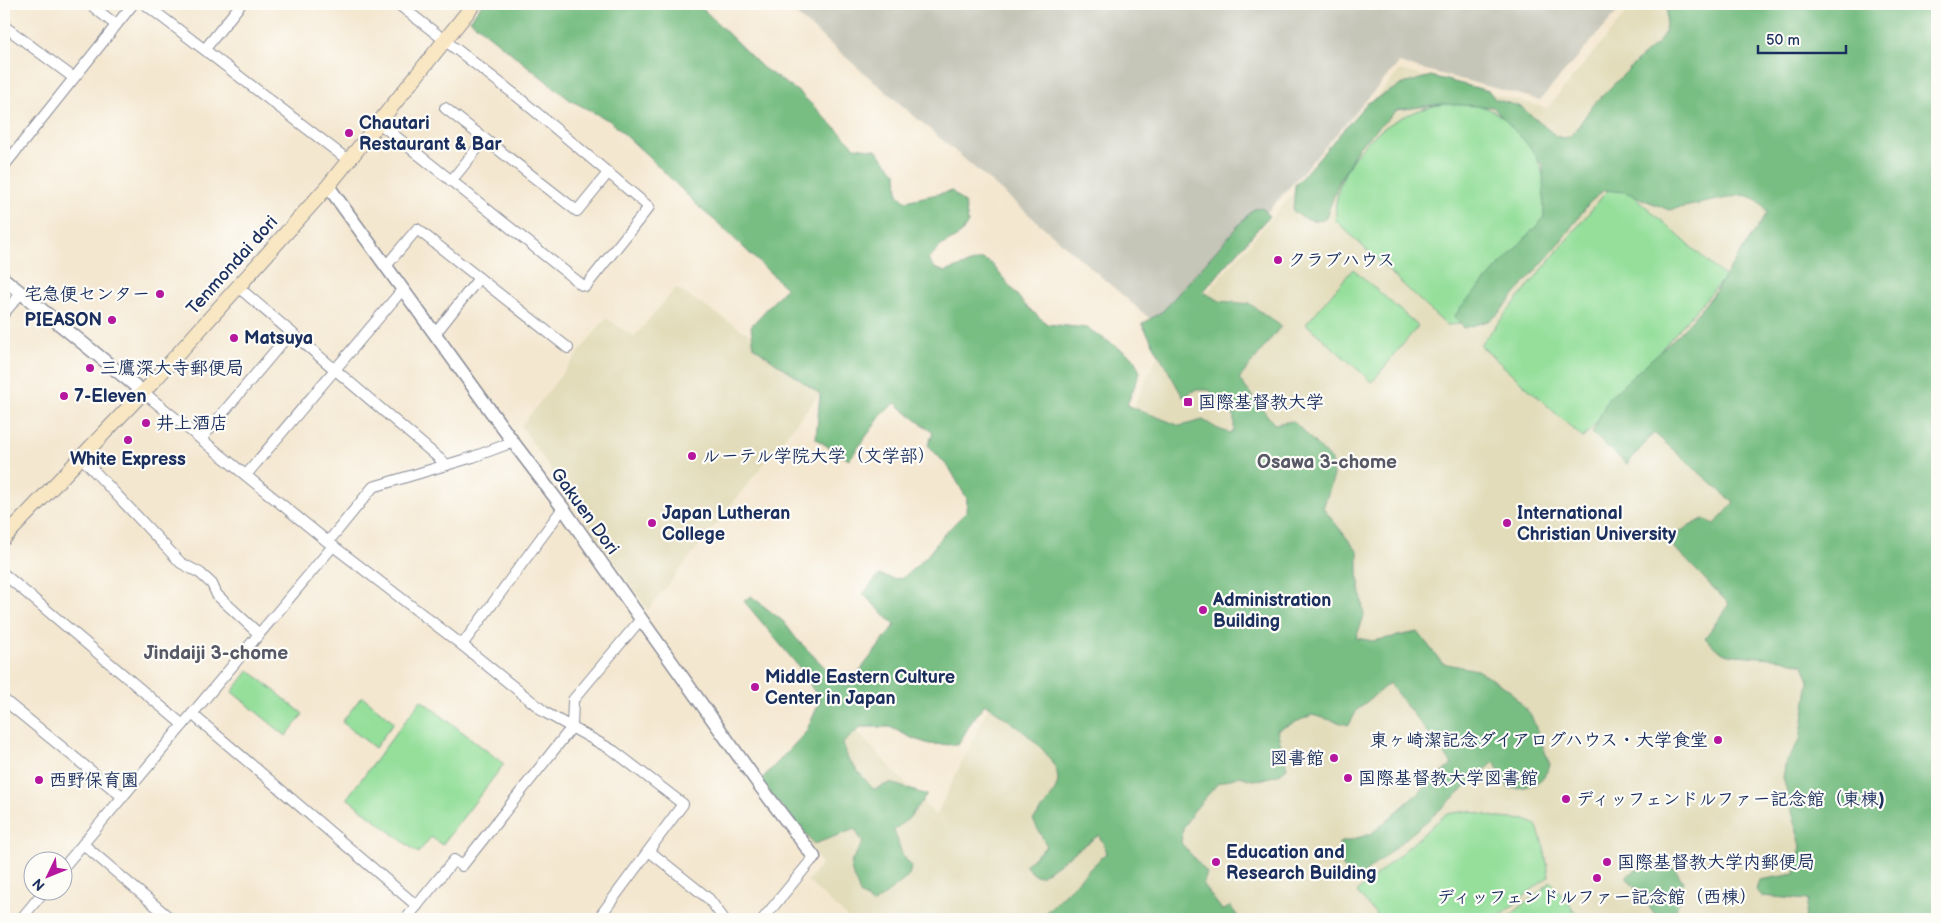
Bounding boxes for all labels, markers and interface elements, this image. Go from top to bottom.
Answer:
scale bar [1758,22,1846,54]
text: 50 m [1766,31,1800,50]
place label: Chautari Restaurant & Bar [359,113,503,155]
marker: Chautari Restaurant & Bar [343,127,355,139]
street label: Tenmondai dori [182,212,282,319]
place label: クラブハウス [1288,250,1395,271]
marker: クラブハウス [1272,254,1284,266]
place label: 宅急便センター [24,284,150,305]
marker: 宅急便センター [154,288,166,300]
place label: PIEASON [24,310,102,331]
marker: PIEASON [106,314,118,326]
place label: Matsuya [244,328,313,349]
marker: Matsuya [228,332,240,344]
place label: 三鷹深大寺郵便局 [100,358,244,379]
marker: 三鷹深大寺郵便局 [84,362,96,374]
place label: 7-Eleven [74,386,146,407]
marker: 7-Eleven [58,390,70,402]
place label: 国際基督教大学 [1198,392,1324,413]
marker: 国際基督教大学 [1182,396,1194,408]
place label: 井上酒店 [156,413,228,434]
marker: 井上酒店 [140,417,152,429]
marker: White Express [122,434,134,446]
place label: ルーテル学院大学（文学部） [702,446,936,467]
place label: White Express [70,449,186,470]
marker: ルーテル学院大学（文学部） [686,450,698,462]
district label: Osawa 3-chome [1257,451,1397,474]
street label: Gakuen Dori [546,464,623,559]
place label: Japan Lutheran College [662,503,790,545]
place label: International Christian University [1517,503,1677,545]
marker: Japan Lutheran College [646,517,658,529]
marker: International Christian University [1501,517,1513,529]
place label: Administration Building [1212,590,1331,632]
marker: Administration Building [1197,604,1209,616]
district label: Jindaiji 3-chome [144,642,288,665]
place label: Middle Eastern Culture Center in Japan [765,667,955,709]
marker: Middle Eastern Culture Center in Japan [749,681,761,693]
place label: 東ヶ崎潔記念ダイアログハウス・大学食堂 [1370,730,1708,751]
marker: 東ヶ崎潔記念ダイアログハウス・大学食堂 [1712,734,1724,746]
place label: 図書館 [1270,748,1324,769]
marker: 図書館 [1328,752,1340,764]
place label: 国際基督教大学図書館 [1358,768,1538,789]
place label: 西野保育園 [49,770,139,791]
marker: 国際基督教大学図書館 [1342,772,1354,784]
marker: 西野保育園 [33,774,45,786]
place label: ディッフェンドルファー記念館（東棟) [1576,789,1885,810]
marker: ディッフェンドルファー記念館（東棟) [1560,793,1572,805]
place label: Education and Research Building [1226,842,1376,884]
north arrow [22,850,72,900]
place label: 国際基督教大学内郵便局 [1617,852,1815,873]
marker: Education and Research Building [1210,856,1222,868]
marker: 国際基督教大学内郵便局 [1601,856,1613,868]
marker: ディッフェンドルファー記念館（西棟） [1591,872,1603,884]
text: N [29,875,49,894]
place label: ディッフェンドルファー記念館（西棟） [1437,887,1757,908]

